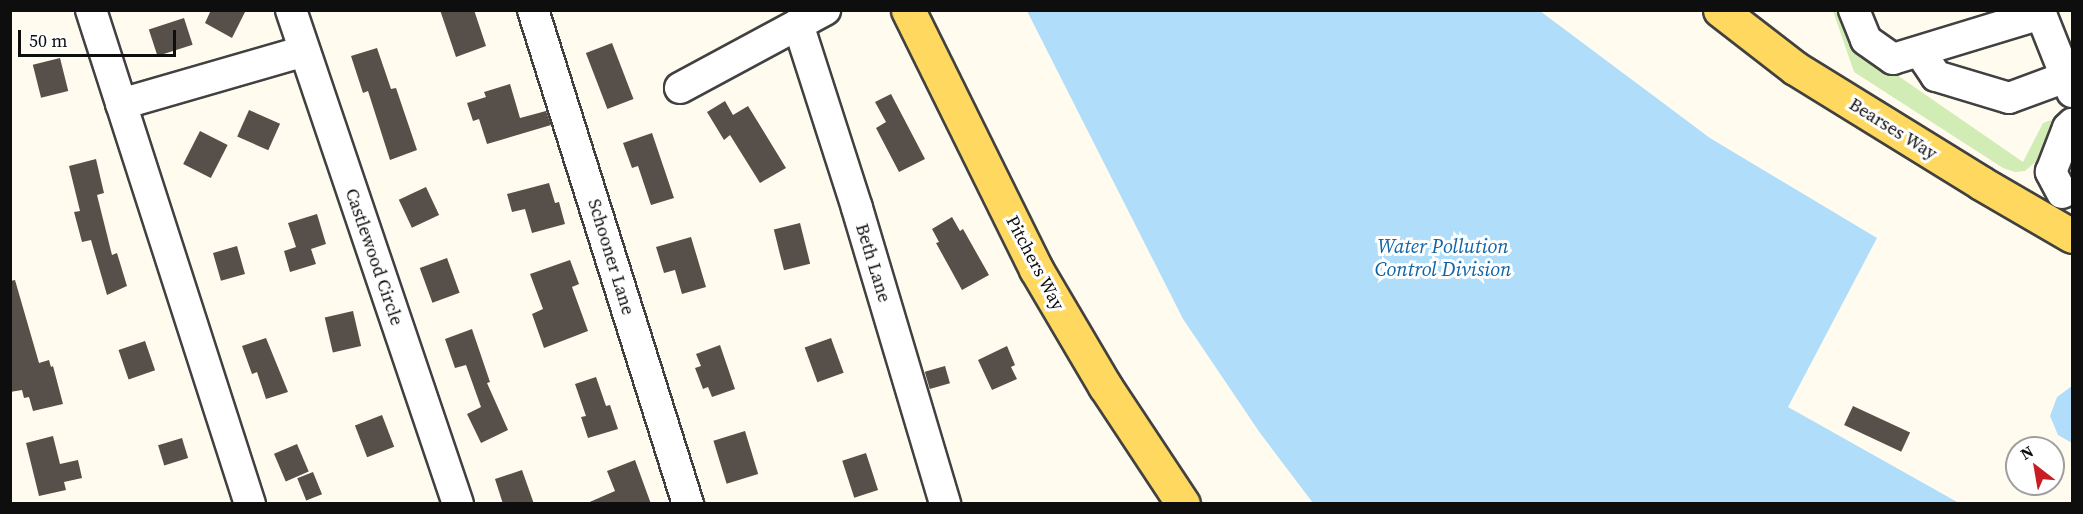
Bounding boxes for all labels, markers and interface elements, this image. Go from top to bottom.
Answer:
scale bar [21,18,178,56]
text: 50 m [29,28,67,53]
street label: Bearses Way [1845,93,1941,165]
street label: Castlewood Circle [340,186,408,328]
street label: Schooner Lane [583,196,639,318]
street label: Pitchers Way [1001,212,1069,314]
street label: Beth Lane [851,221,895,305]
water label: Water Pollution Control Division [1375,234,1511,281]
north arrow [2005,436,2065,496]
text: N [2016,440,2037,465]

